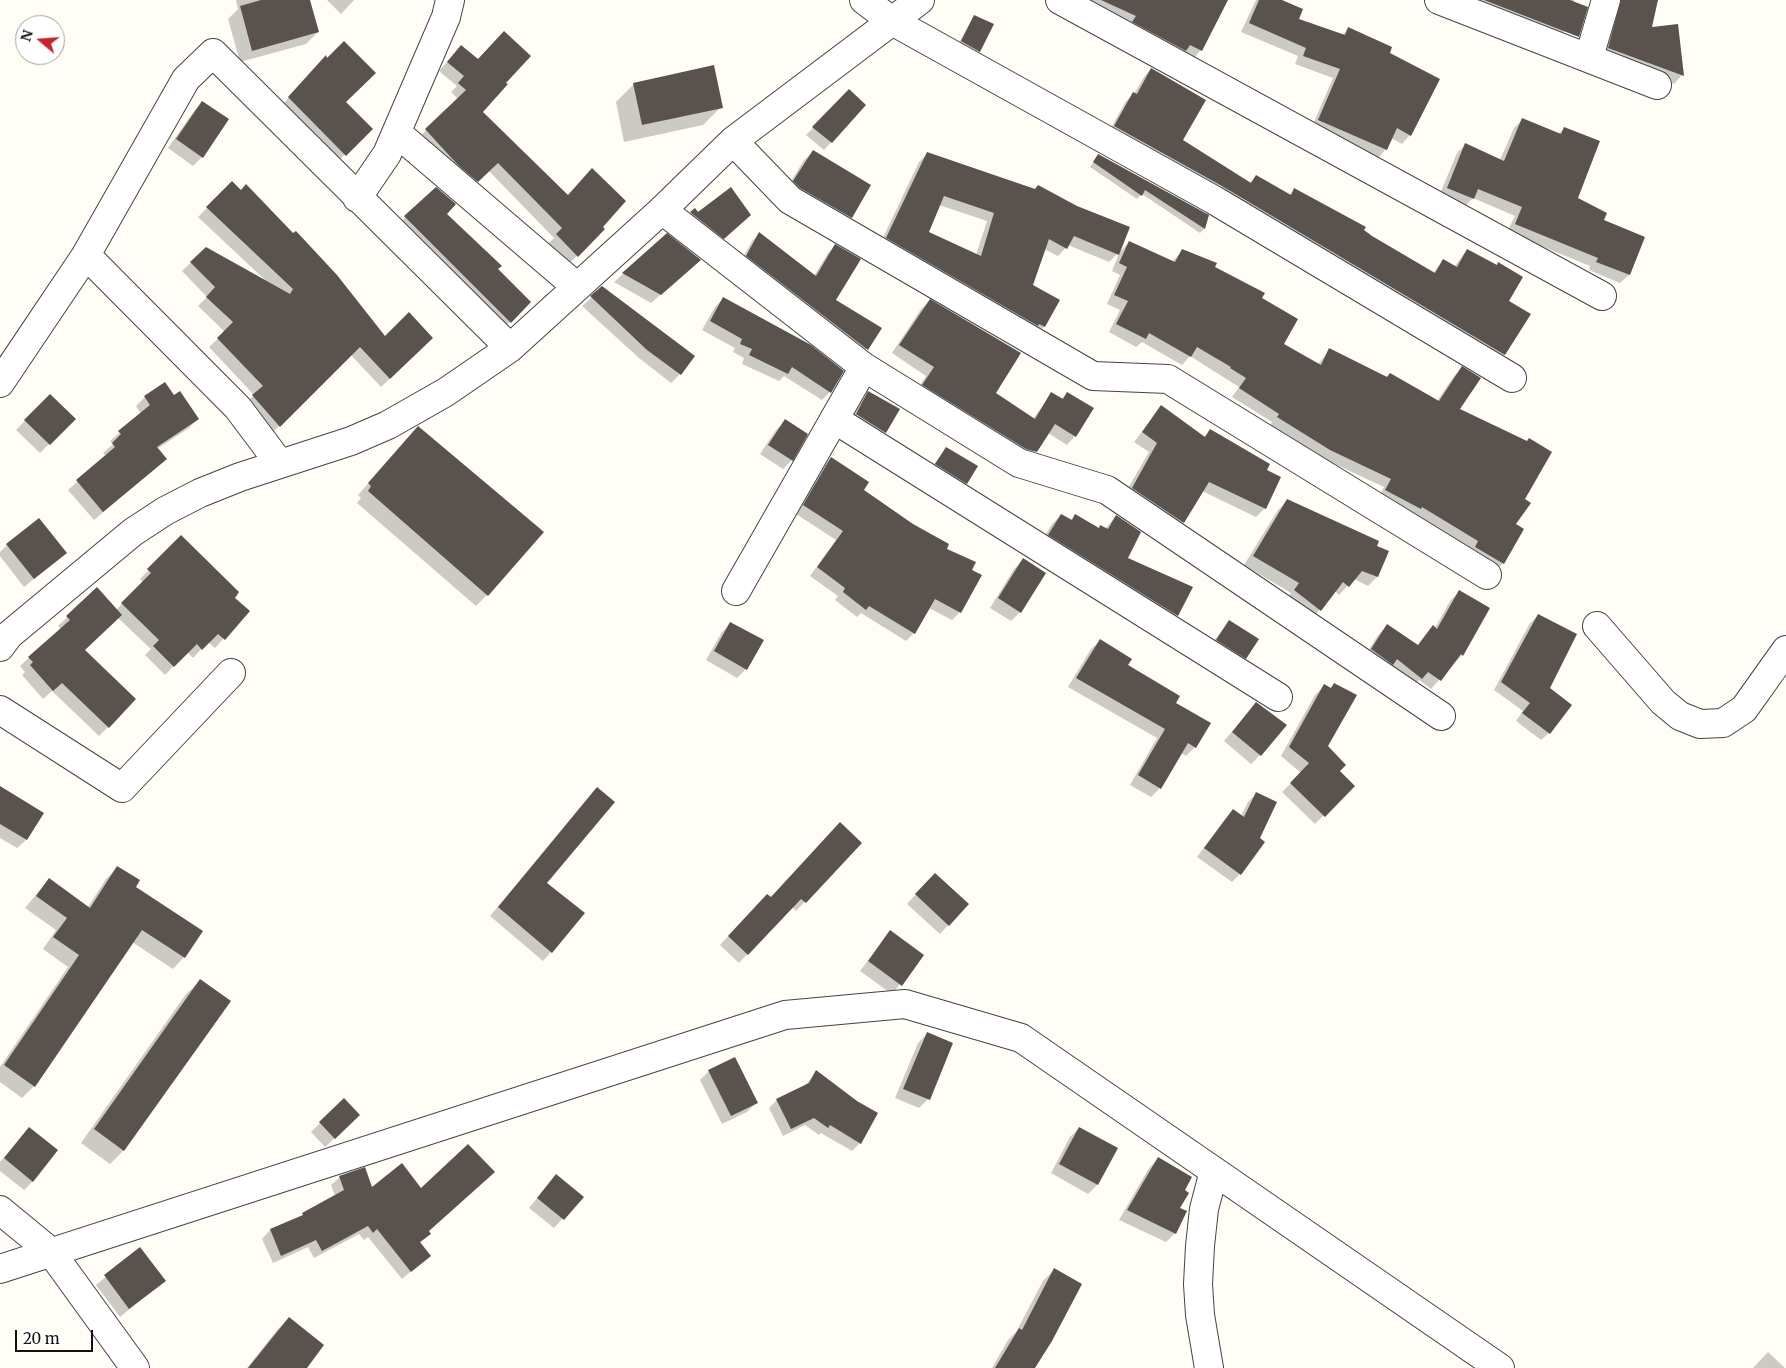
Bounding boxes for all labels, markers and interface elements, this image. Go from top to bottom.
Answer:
north arrow [15,15,65,65]
text: N [16,28,37,44]
scale bar [18,1320,95,1352]
text: 20 m [23,1329,60,1348]

